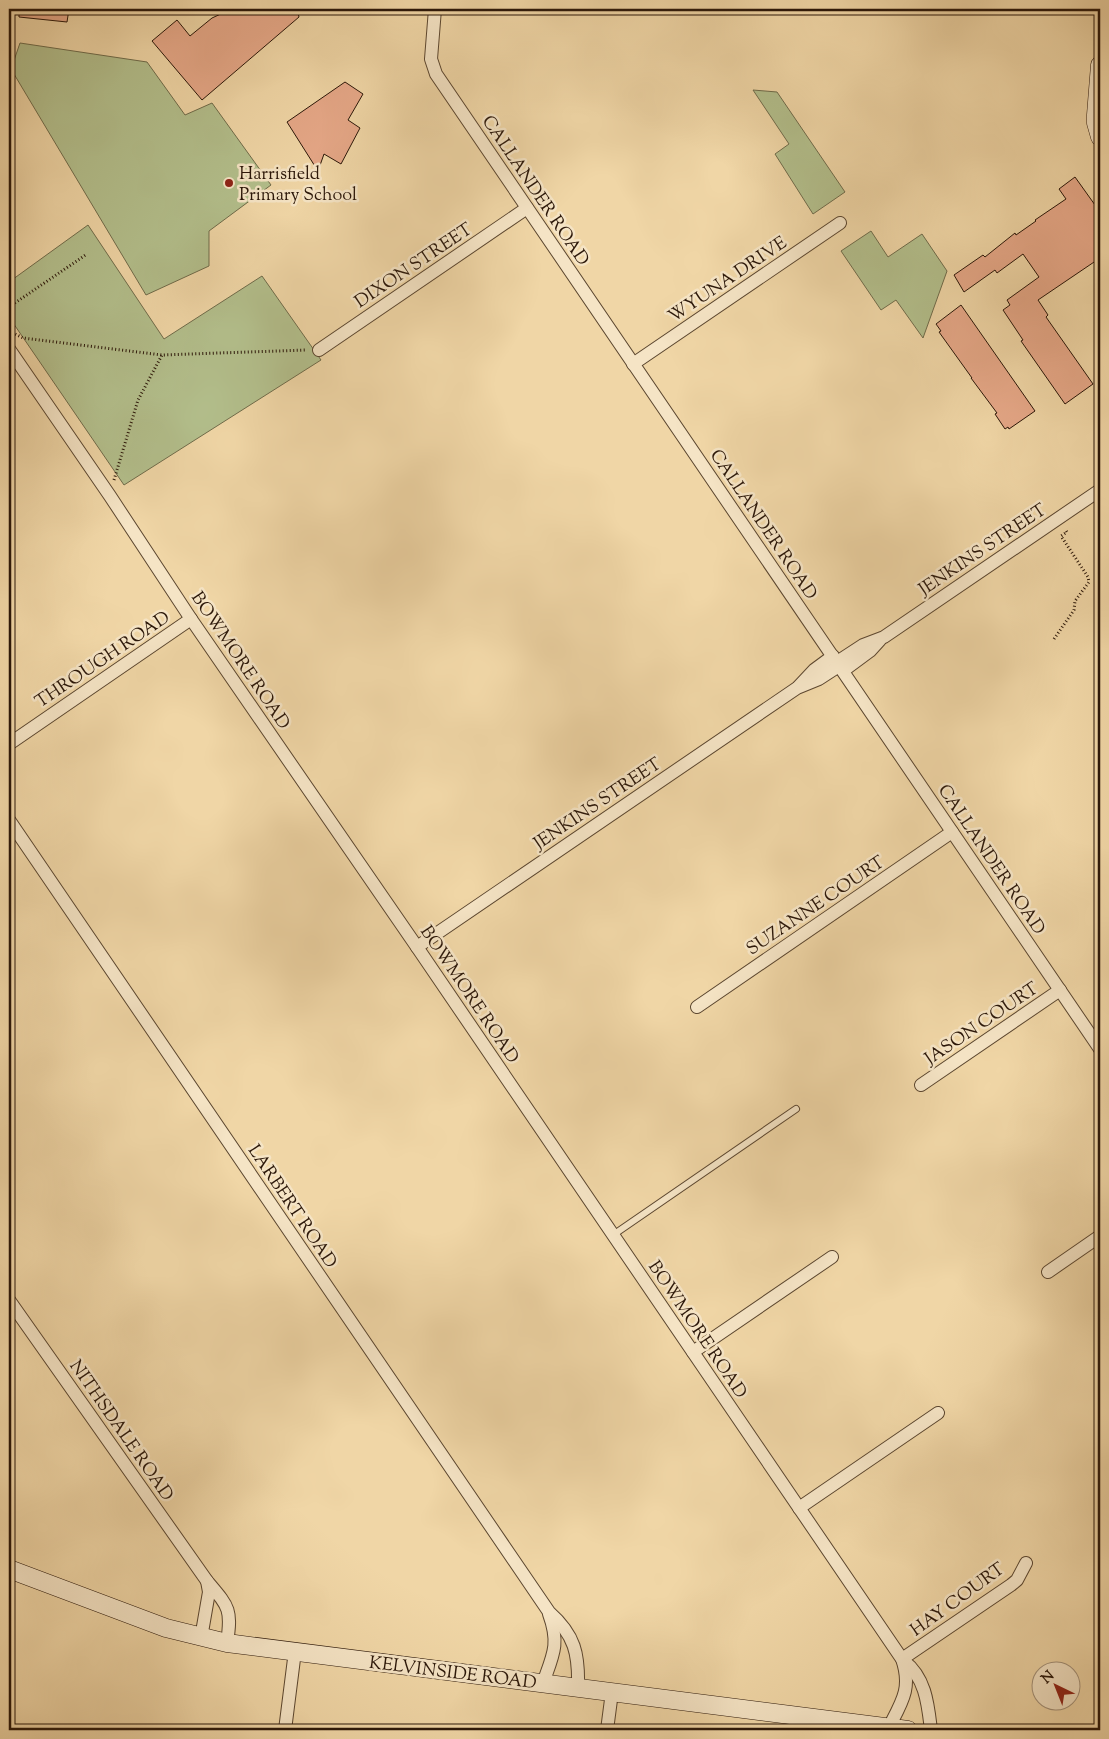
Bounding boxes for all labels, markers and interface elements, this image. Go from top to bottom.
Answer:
street label: CALLANDER ROAD [474,111,595,272]
place label: Harrisfield Primary School [239,162,357,209]
marker: Harrisfield Primary School [223,177,235,189]
street label: DIXON STREET [350,217,479,316]
street label: WYUNA DRIVE [663,231,793,330]
street label: CALLANDER ROAD [702,445,823,606]
street label: JENKINS STREET [913,498,1052,604]
street label: BOWMORE ROAD [183,587,295,735]
street label: THROUGH ROAD [30,606,176,716]
street label: JENKINS STREET [528,752,667,858]
street label: CALLANDER ROAD [930,780,1051,941]
street label: SUZANNE COURT [742,850,891,963]
street label: BOWMORE ROAD [412,921,524,1069]
street label: JASON COURT [919,977,1044,1073]
street label: LARBERT ROAD [240,1140,342,1274]
street label: BOWMORE ROAD [640,1256,752,1404]
street label: NITHSDALE ROAD [62,1355,179,1507]
street label: HAY COURT [905,1557,1011,1644]
street label: KELVINSIDE ROAD [367,1651,538,1697]
north arrow [1032,1662,1082,1712]
text: N [1038,1667,1059,1689]

